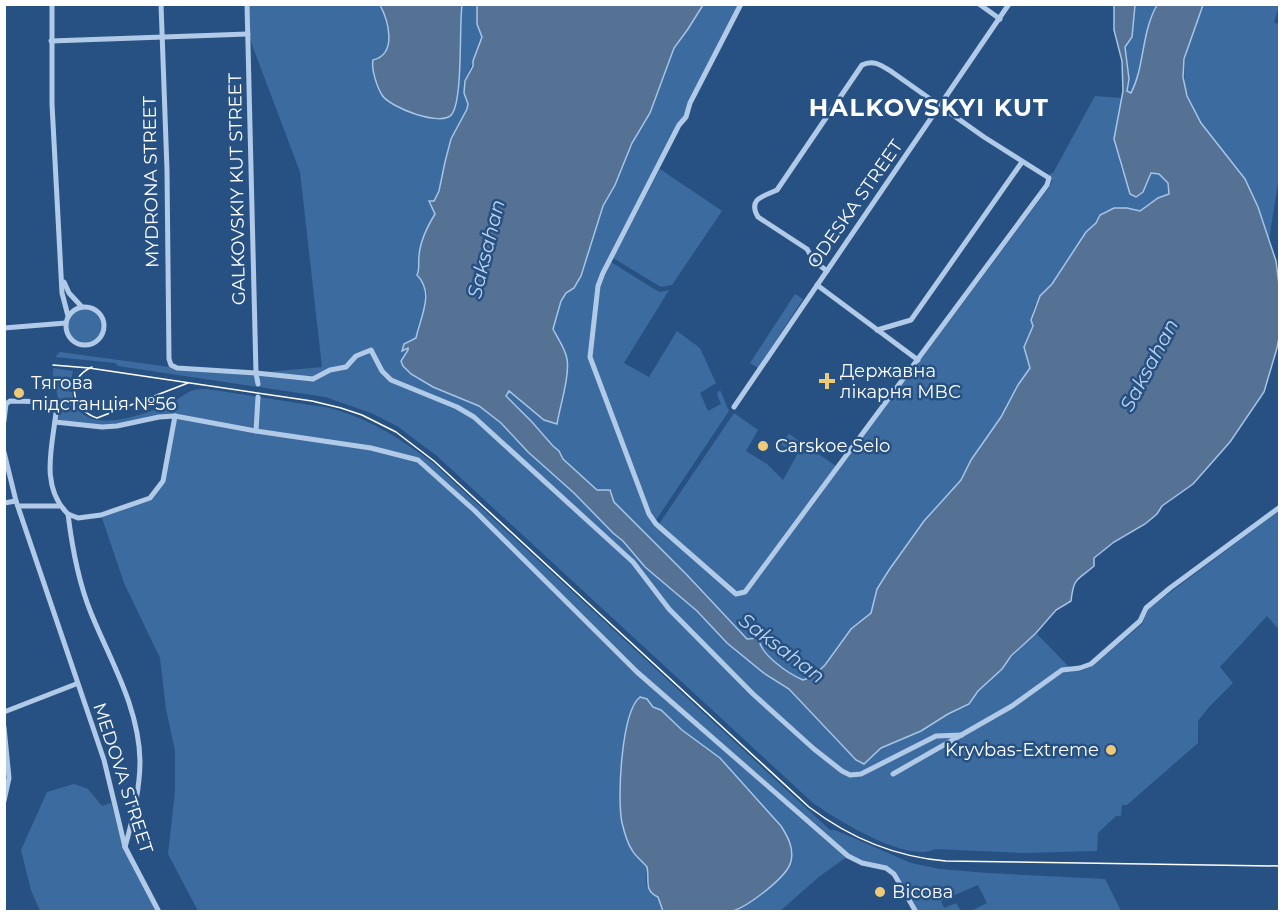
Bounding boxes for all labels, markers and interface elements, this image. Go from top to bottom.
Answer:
street label: GALKOVSKIY KUT STREET [224,72,250,305]
district label: HALKOVSKYI KUT [809,93,1049,122]
street label: MYDRONA STREET [138,95,163,268]
street label: ODESKA STREET [802,135,908,272]
water label: Saksahan [462,197,510,301]
water label: Saksahan [1115,315,1183,415]
place label: Державна лікарня МВС [840,360,961,403]
place label: Тягова підстанція №56 [31,372,177,415]
marker: Державна лікарня МВС [818,372,836,390]
marker: Тягова підстанція №56 [12,386,26,400]
place label: Carskое Selo [775,435,890,457]
marker: Carskое Selo [756,439,770,453]
water label: Saksahan [734,608,830,688]
street label: MEDOVA STREET [88,700,158,857]
place label: Kryvbas-Extreme [945,739,1099,761]
marker: Kryvbas-Extreme [1104,743,1118,757]
place label: Вісова [892,881,953,903]
marker: Вісова [873,885,887,899]

